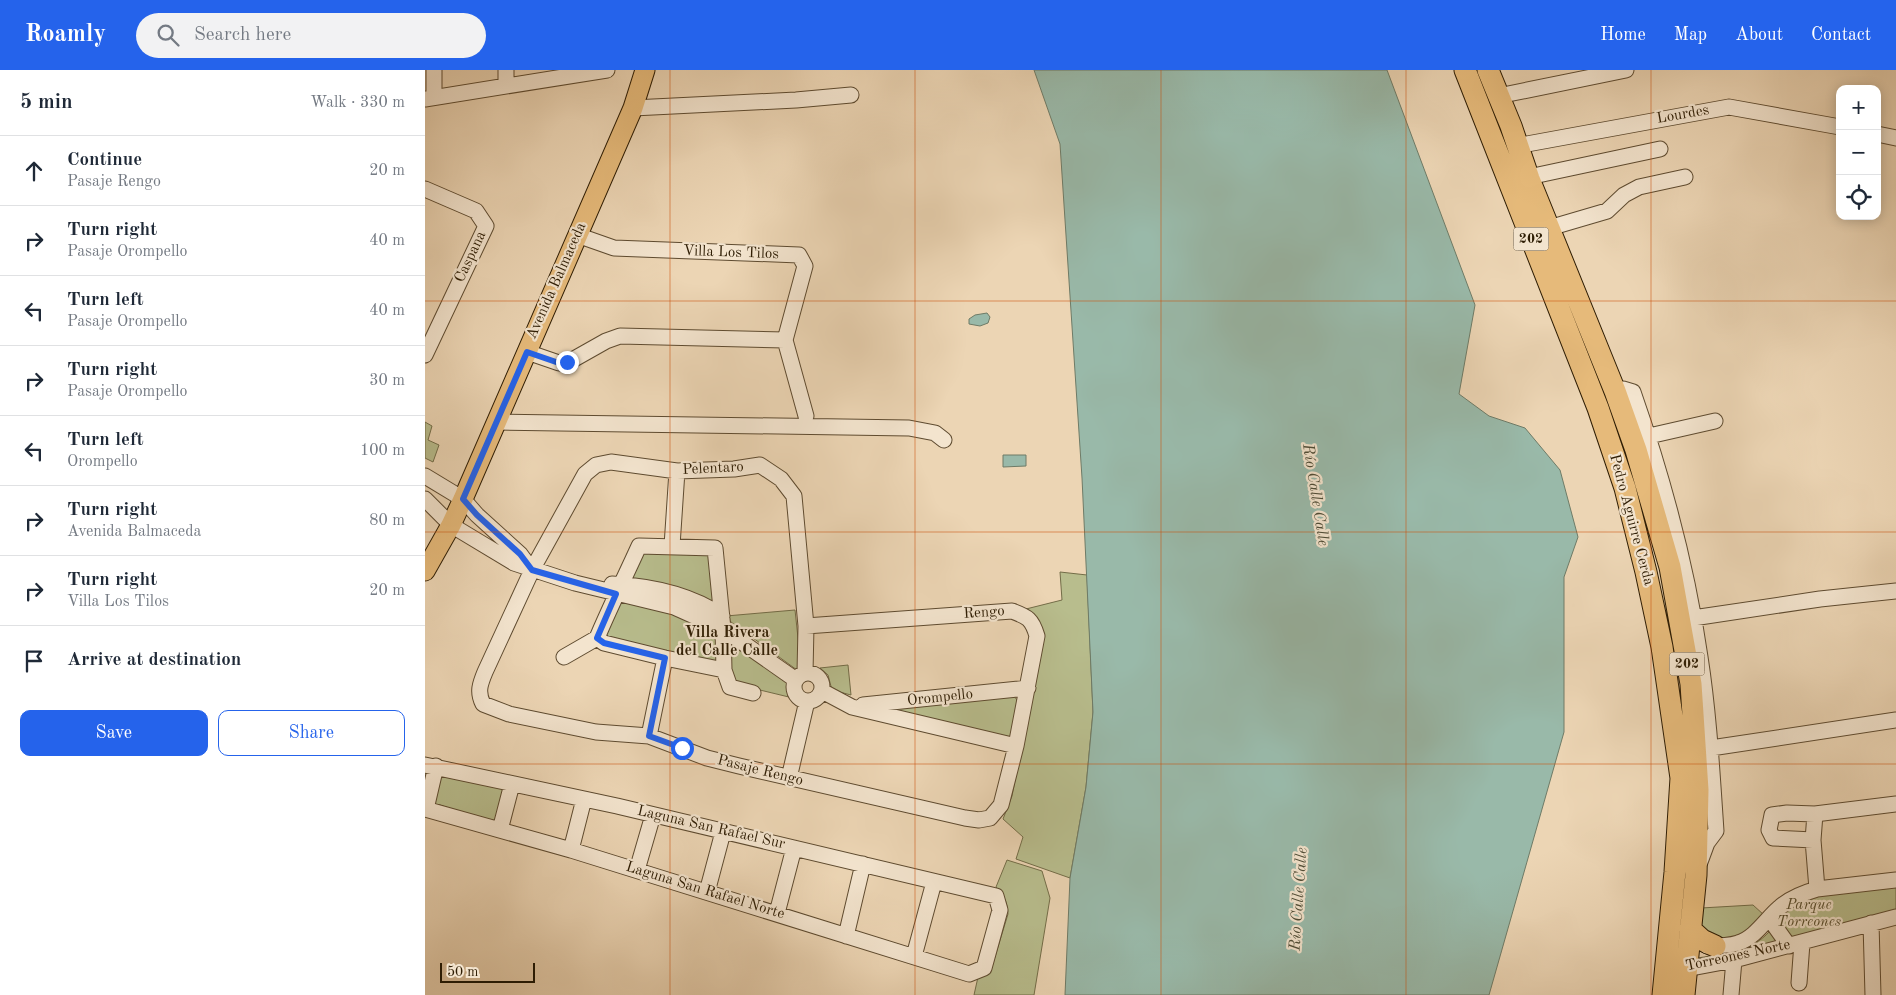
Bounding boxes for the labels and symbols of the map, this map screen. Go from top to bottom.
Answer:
street label: Lourdes [1656,103,1710,127]
street label: Avenida Balmaceda [525,220,590,342]
road number: 202 [1513,227,1549,250]
street label: Caspana [453,229,490,285]
street label: Villa Los Tilos [683,244,779,262]
route end [556,351,579,374]
water label: Río Calle Calle [1299,442,1331,548]
street label: Pedro Aguirre Cerda [1606,453,1656,588]
street label: Pelentaro [682,460,744,478]
street label: Rengo [963,604,1005,622]
district label: Villa Rivera del Calle Calle [676,625,778,659]
road number: 202 [1669,652,1705,676]
street label: Orompello [906,687,974,709]
route start [671,737,694,760]
street label: Pasaje Rengo [715,753,805,789]
street label: Laguna San Rafael Sur [636,804,786,852]
water label: Río Calle Calle [1287,846,1311,952]
street label: Laguna San Rafael Norte [624,860,786,922]
park label: Parque Torreones [1777,898,1841,930]
street label: Torreones Norte [1684,938,1792,974]
scale bar [440,960,535,983]

